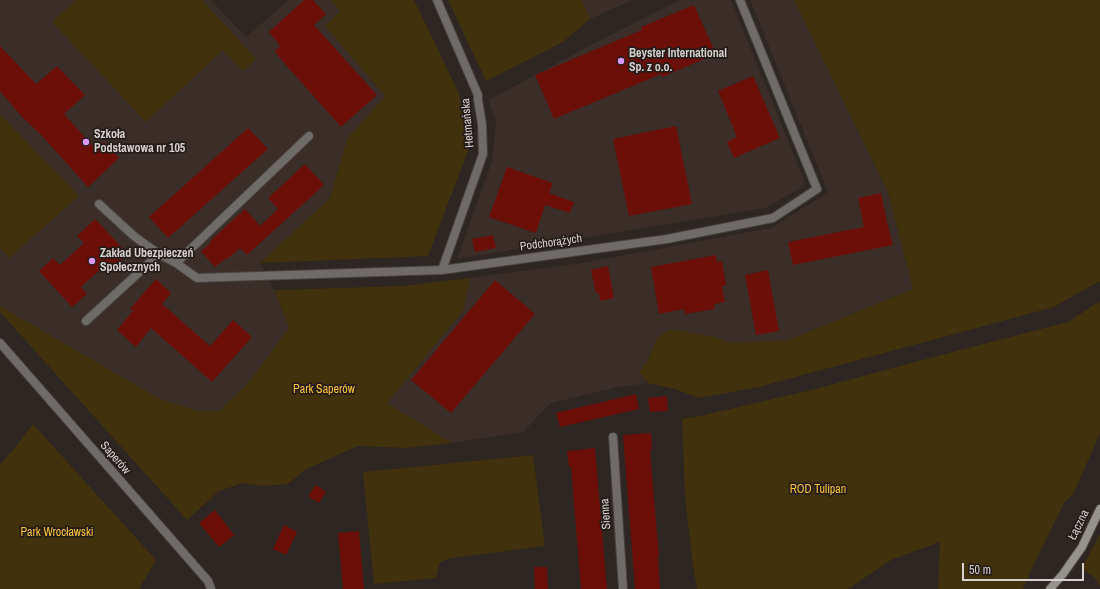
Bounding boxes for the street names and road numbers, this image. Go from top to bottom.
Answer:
street label: Hetmańska [459,98,477,148]
street label: Podchorążych [519,232,583,254]
street label: Saperów [97,439,133,477]
street label: Sienna [598,498,614,530]
street label: Łączna [1066,508,1092,542]

